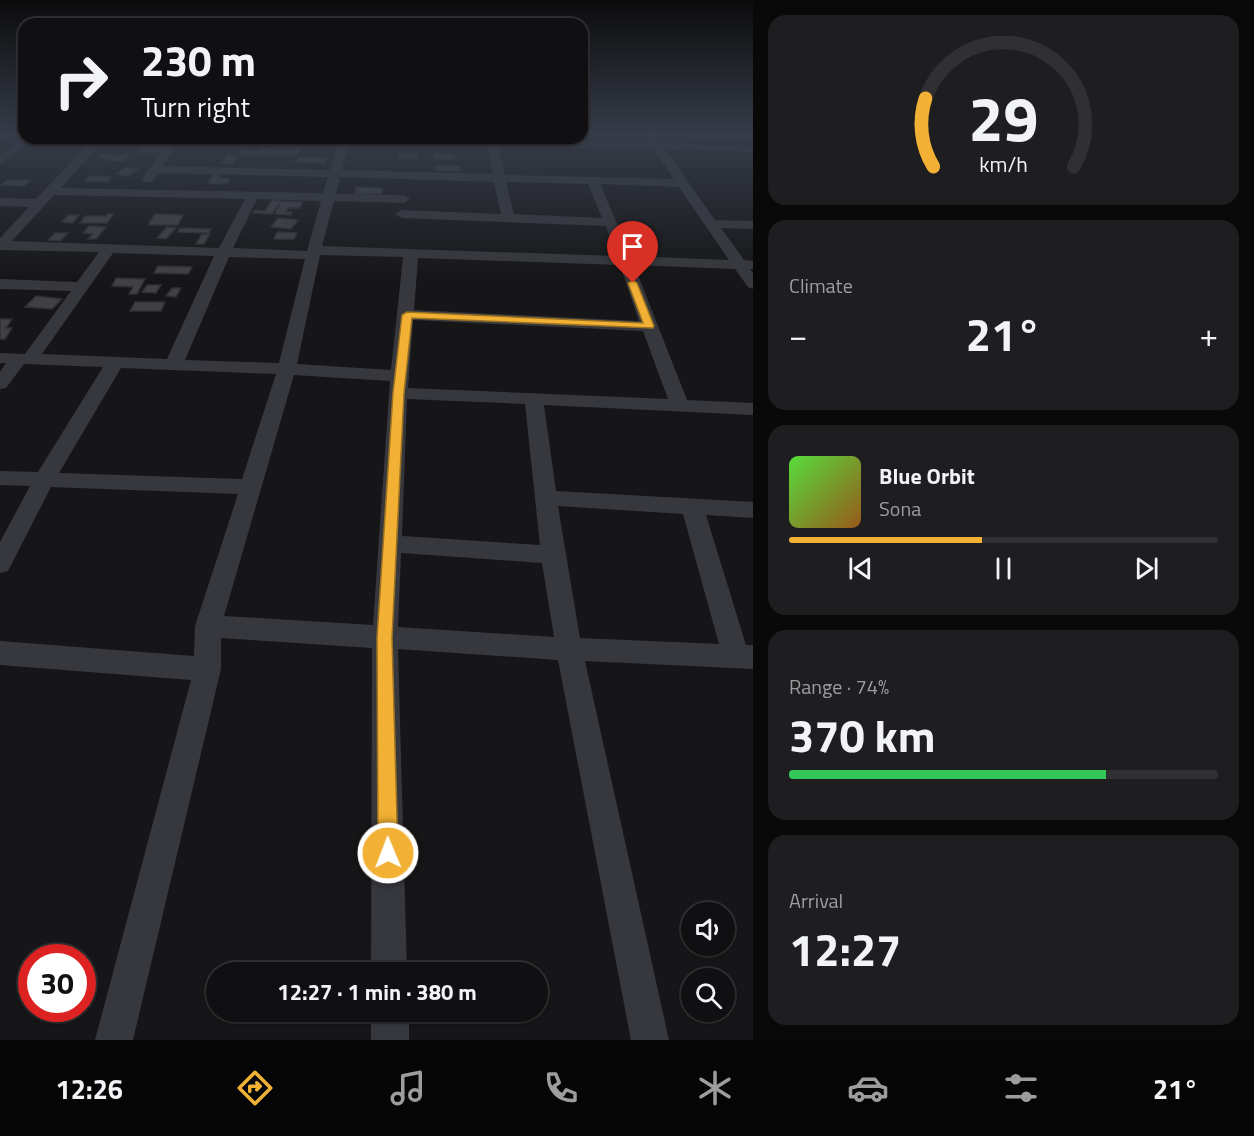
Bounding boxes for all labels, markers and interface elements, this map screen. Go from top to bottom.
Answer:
text: 230 m [141,28,256,92]
icon: right [42,42,120,120]
text: 29 [969,70,1038,165]
text: Turn right [141,86,250,127]
text: km/h [979,148,1028,180]
pin [607,221,658,283]
icon: arrive [616,230,649,263]
text: Climate [789,270,853,301]
text: 21° [966,300,1041,368]
text: − [789,310,807,360]
text: + [1200,310,1218,360]
text: Blue Orbit [879,459,975,493]
text: Sona [879,493,921,524]
icon: previous [844,552,877,585]
icon: pause [987,552,1020,585]
icon: next [1130,552,1163,585]
text: Range · 74% [789,671,889,702]
text: 370 km [789,701,935,769]
position arrow [356,821,420,885]
text: Arrival [789,885,843,916]
map controls [681,902,735,1022]
button: sound [681,902,735,956]
text: 12:27 [789,915,901,983]
speed limit sign: 30 [18,944,96,1022]
button: search [681,968,735,1022]
text: 12:27 · 1 min · 380 m [277,975,477,1009]
icon: directions [234,1067,276,1109]
icon: music [387,1067,429,1109]
icon: phone [540,1067,582,1109]
icon: climate [694,1067,736,1109]
icon: car [847,1067,889,1109]
icon: filters [1000,1067,1042,1109]
text: 12:26 [56,1068,123,1109]
text: 21° [1153,1068,1198,1109]

